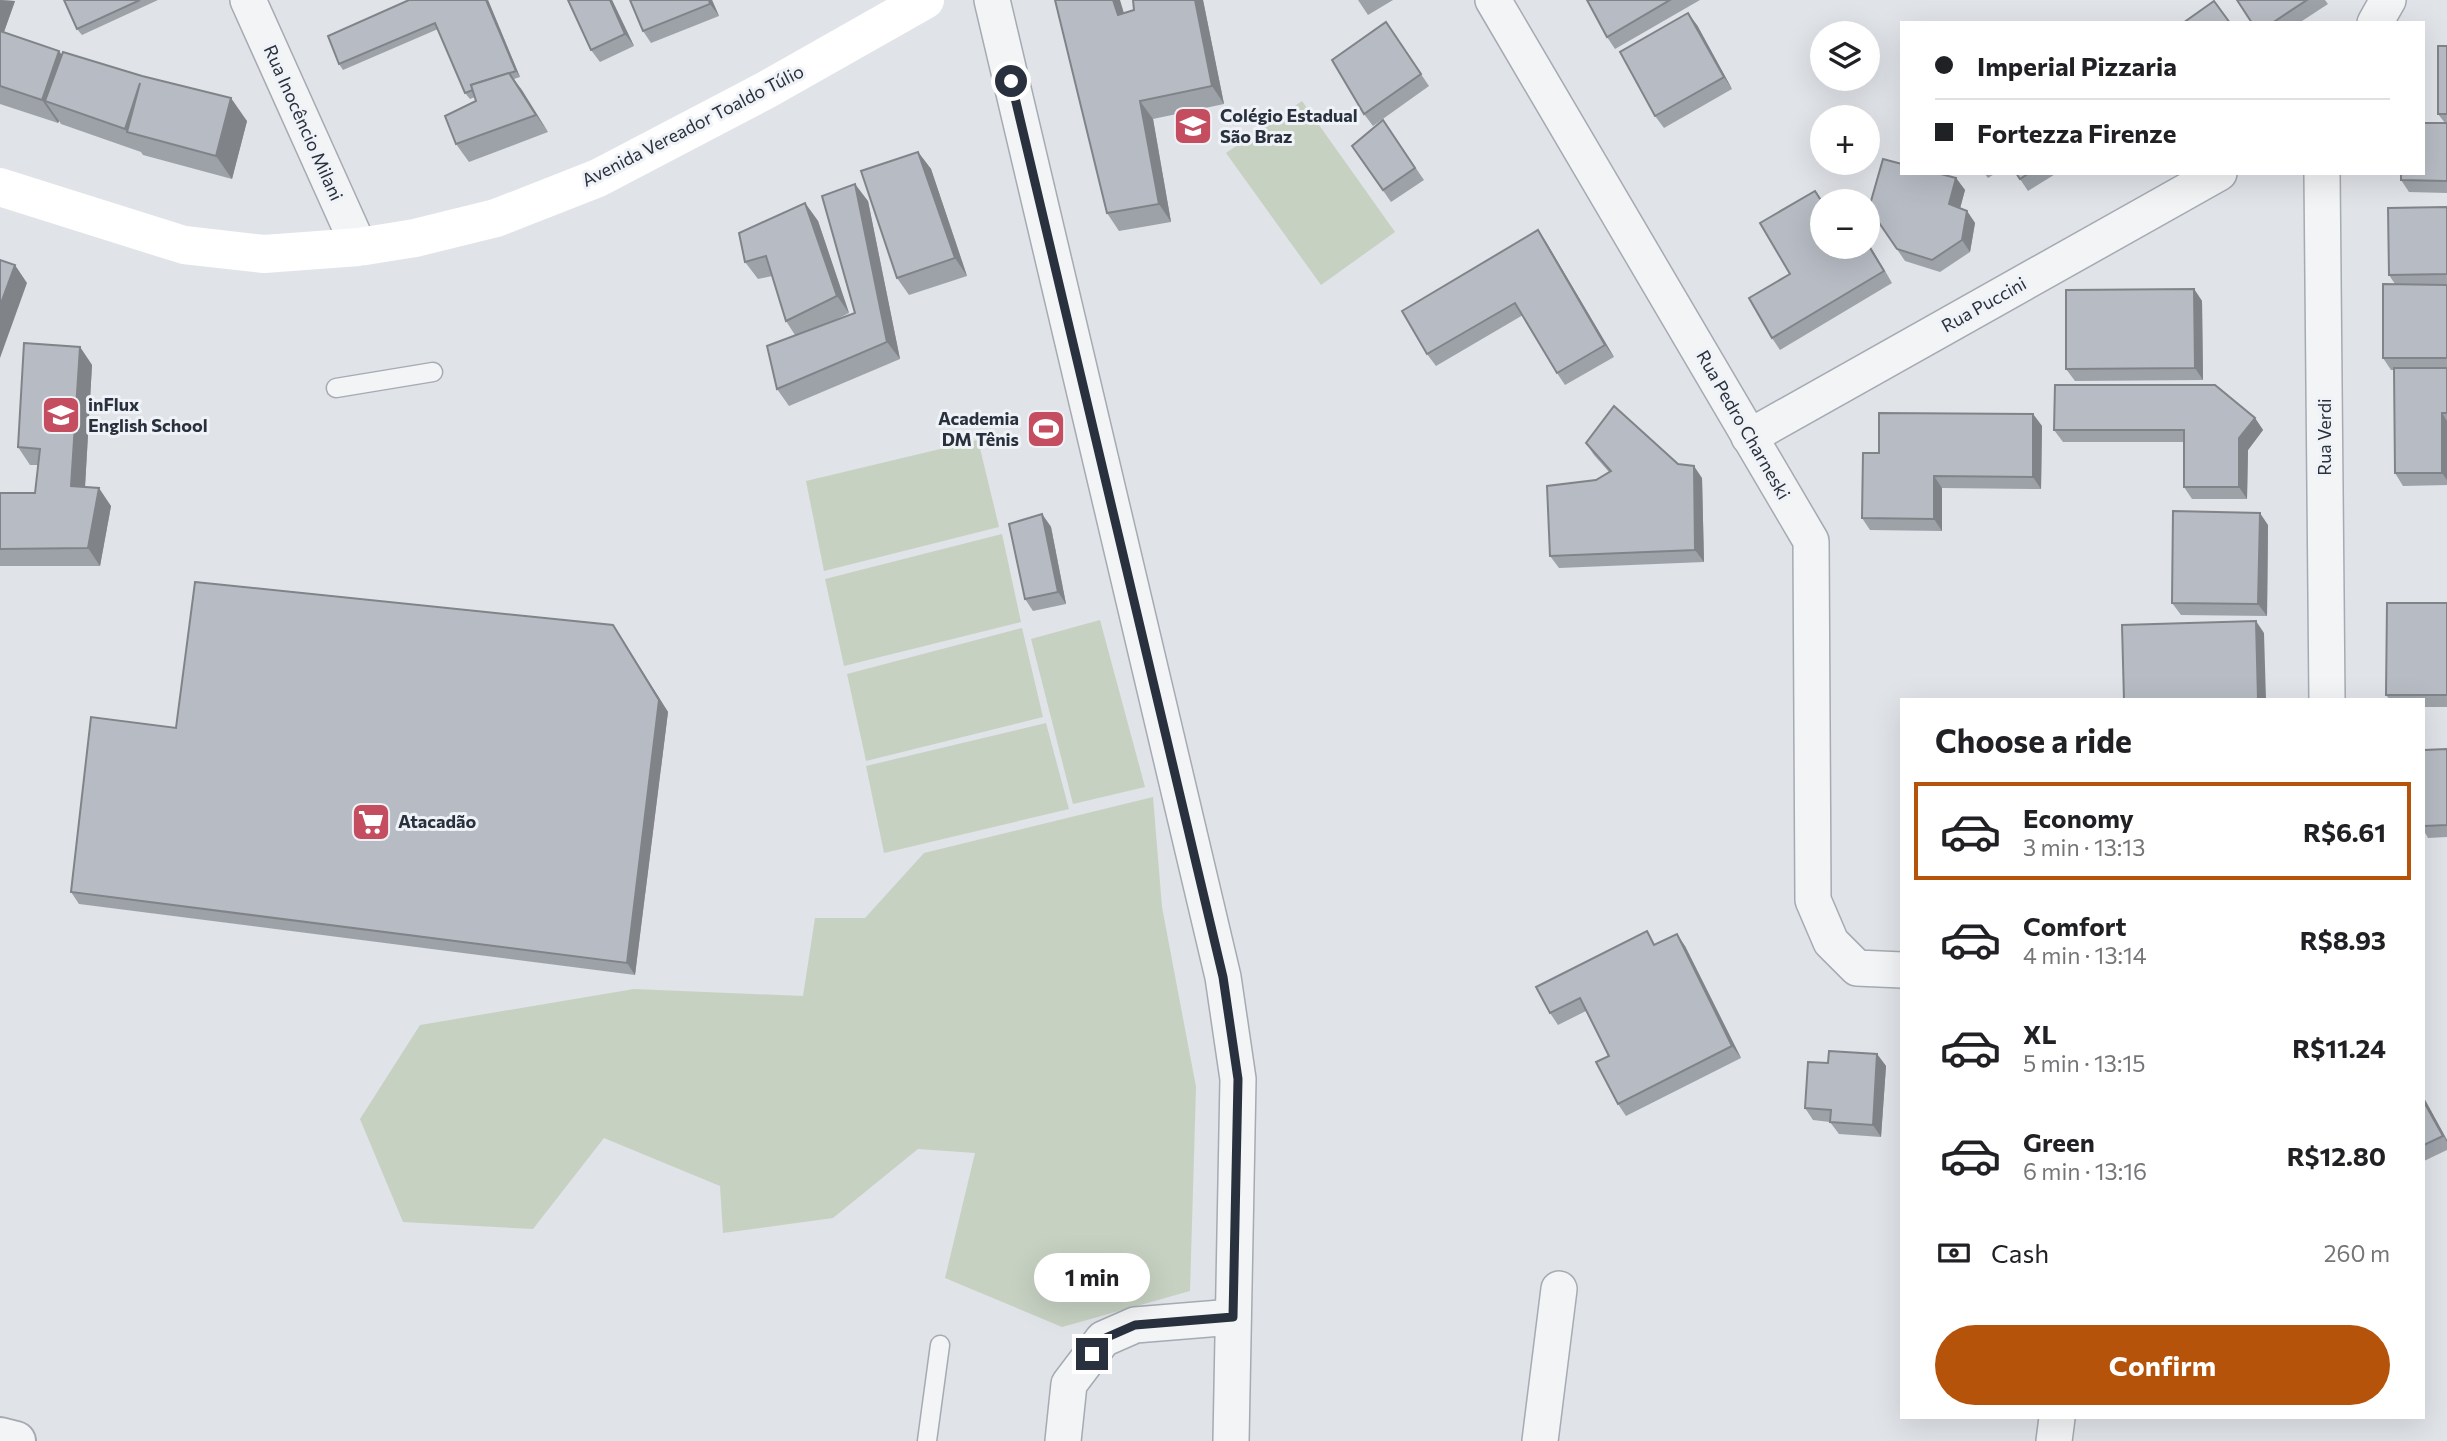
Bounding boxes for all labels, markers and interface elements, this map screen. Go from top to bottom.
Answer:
map controls [1810,21,1880,259]
button: layers [1810,21,1880,91]
street label: Rua Inocêncio Milani [260,41,348,204]
text: Imperial Pizzaria [1977,50,2177,81]
street label: Avenida Vereador Toaldo Túlio [578,59,807,191]
route start [995,65,1027,97]
place label: Colégio Estadual São Braz [1220,104,1358,147]
school or university icon: Colégio Estadual São Braz [1172,105,1214,147]
button: + [1810,105,1880,175]
text: Fortezza Firenze [1977,117,2176,148]
button: − [1810,189,1880,259]
street label: Rua Puccini [1937,272,2030,336]
street label: Rua Pedro Charneski [1692,346,1796,503]
place label: inFlux English School [88,393,208,436]
school or university icon: inFlux English School [40,394,82,436]
street label: Rua Verdi [2313,398,2335,476]
place label: Academia DM Tênis [938,407,1019,450]
sports icon: Academia DM Tênis [1025,408,1067,450]
text: Choose a ride [1935,720,2132,760]
icon: car [1939,800,2002,863]
supermarket icon: Atacadão [350,801,392,843]
text: Economy [2023,802,2134,833]
place label: Atacadão [398,810,476,832]
text: R$6.61 [2303,816,2386,847]
text: 3 min · 13:13 [2023,833,2145,861]
icon: car [1939,908,2002,971]
text: Comfort [2023,910,2126,941]
text: R$8.93 [2300,924,2386,955]
text: 4 min · 13:14 [2023,941,2147,969]
icon: car [1939,1016,2002,1079]
text: XL [2023,1018,2057,1049]
text: R$11.24 [2292,1032,2386,1063]
text: 5 min · 13:15 [2023,1049,2145,1077]
icon: car [1939,1124,2002,1187]
text: Green [2023,1126,2095,1157]
text: R$12.80 [2287,1140,2386,1171]
text: 6 min · 13:16 [2023,1157,2147,1185]
icon: cash [1935,1234,1973,1272]
text: Cash [1991,1237,2049,1268]
text: 260 m [2324,1239,2390,1267]
callout: 1 min [1034,1252,1150,1302]
text: 1 min [1065,1263,1119,1291]
button: Confirm [1935,1325,2390,1405]
route end [1076,1338,1108,1370]

